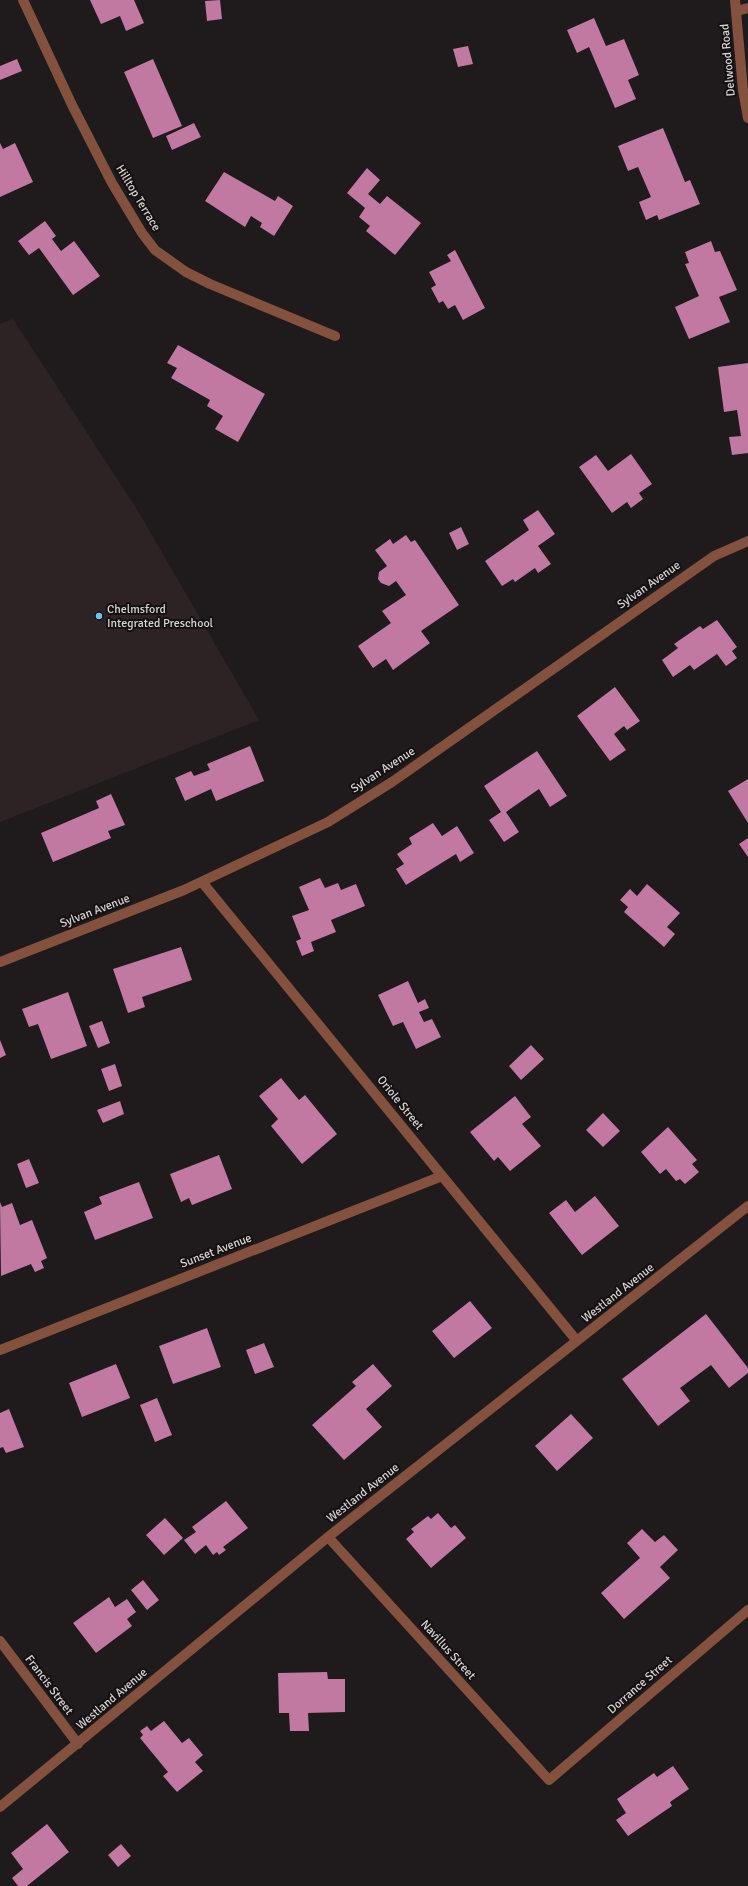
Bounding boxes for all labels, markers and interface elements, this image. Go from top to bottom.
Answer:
street label: Delwood Road [717,23,739,97]
street label: Hilltop Terrace [112,162,164,234]
street label: Sylvan Avenue [615,558,683,612]
place label: Chelmsford Integrated Preschool [107,602,214,631]
marker: Chelmsford Integrated Preschool [94,611,104,621]
street label: Sylvan Avenue [348,744,418,796]
street label: Sylvan Avenue [58,891,132,931]
street label: Oriole Street [374,1073,426,1133]
street label: Sunset Avenue [178,1230,254,1272]
street label: Westland Avenue [579,1260,657,1326]
street label: Westland Avenue [324,1460,402,1526]
street label: Navillus Street [417,1617,479,1683]
street label: Francis Street [22,1652,76,1718]
street label: Dorrance Street [605,1653,675,1717]
street label: Westland Avenue [74,1665,150,1733]

